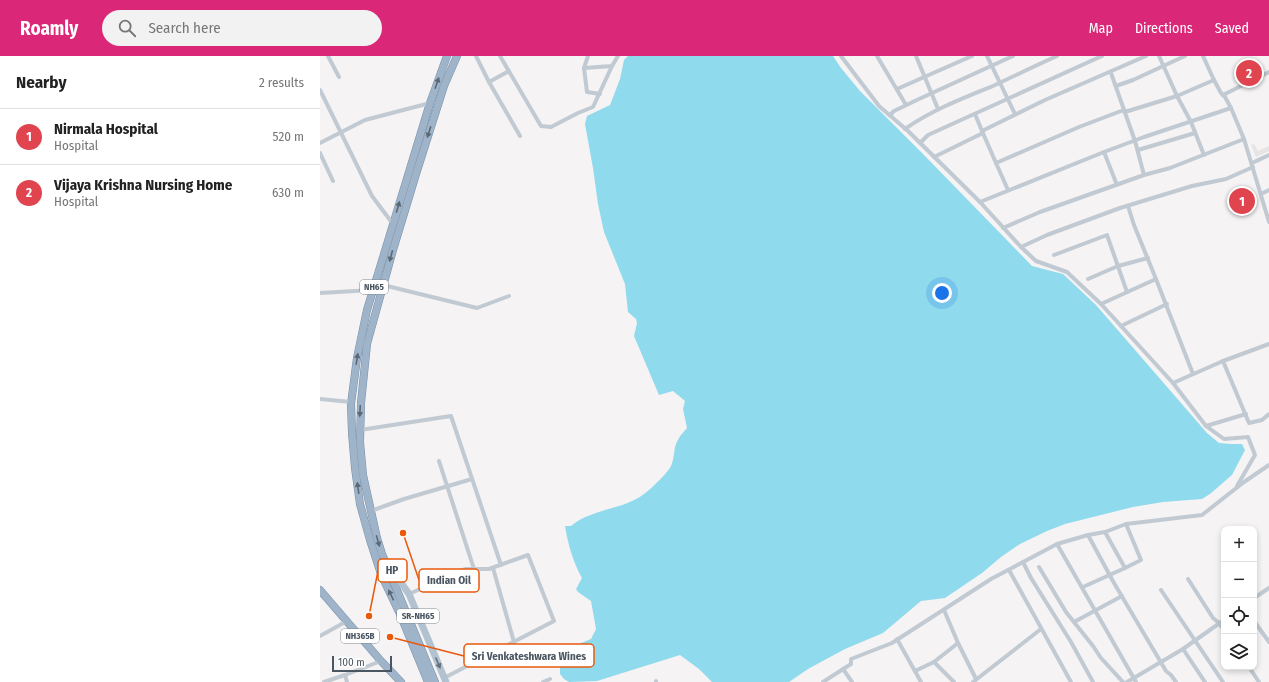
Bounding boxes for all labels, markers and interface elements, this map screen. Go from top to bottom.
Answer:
search box [102,10,382,46]
text: Roamly [20,17,78,40]
icon: search [116,17,138,39]
text: Search here [148,19,221,37]
text: Map [1089,20,1113,37]
text: Directions [1135,20,1193,37]
text: Saved [1215,20,1249,37]
pin: 2 [1236,58,1262,88]
text: Nearby [16,72,67,93]
text: 2 results [259,75,304,90]
one-way arrow [434,76,440,88]
text: Nirmala Hospital [54,120,158,138]
one-way arrow [426,126,432,138]
text: 1 [26,129,32,144]
text: 520 m [273,129,304,144]
text: Hospital [54,138,98,153]
text: Vijaya Krishna Nursing Home [54,176,232,194]
text: 2 [26,185,32,200]
text: 630 m [272,185,304,200]
pin: 1 [1229,186,1255,216]
text: Hospital [54,194,98,209]
one-way arrow [395,200,401,212]
one-way arrow [388,251,394,263]
road number: NH65 [360,280,388,294]
your location [932,283,952,303]
one-way arrow [354,353,360,365]
one-way arrow [357,405,364,417]
one-way arrow [355,482,361,494]
map controls [1221,526,1257,670]
button: + [1221,526,1257,562]
one-way arrow [375,535,381,547]
callout: HP [378,559,407,582]
button: − [1221,562,1257,598]
text: HP [386,564,398,577]
callout: Indian Oil [419,569,479,592]
text: Indian Oil [427,574,472,587]
one-way arrow [388,589,394,601]
button: locate [1221,598,1257,634]
road number: SR-NH65 [397,609,439,623]
road number: NH365B [341,629,379,643]
button: layers [1221,634,1257,670]
callout: Sri Venkateshwara Wines [464,644,594,667]
text: Sri Venkateshwara Wines [472,650,586,663]
scale bar [332,654,392,673]
text: 100 m [338,656,365,669]
one-way arrow [435,657,441,669]

